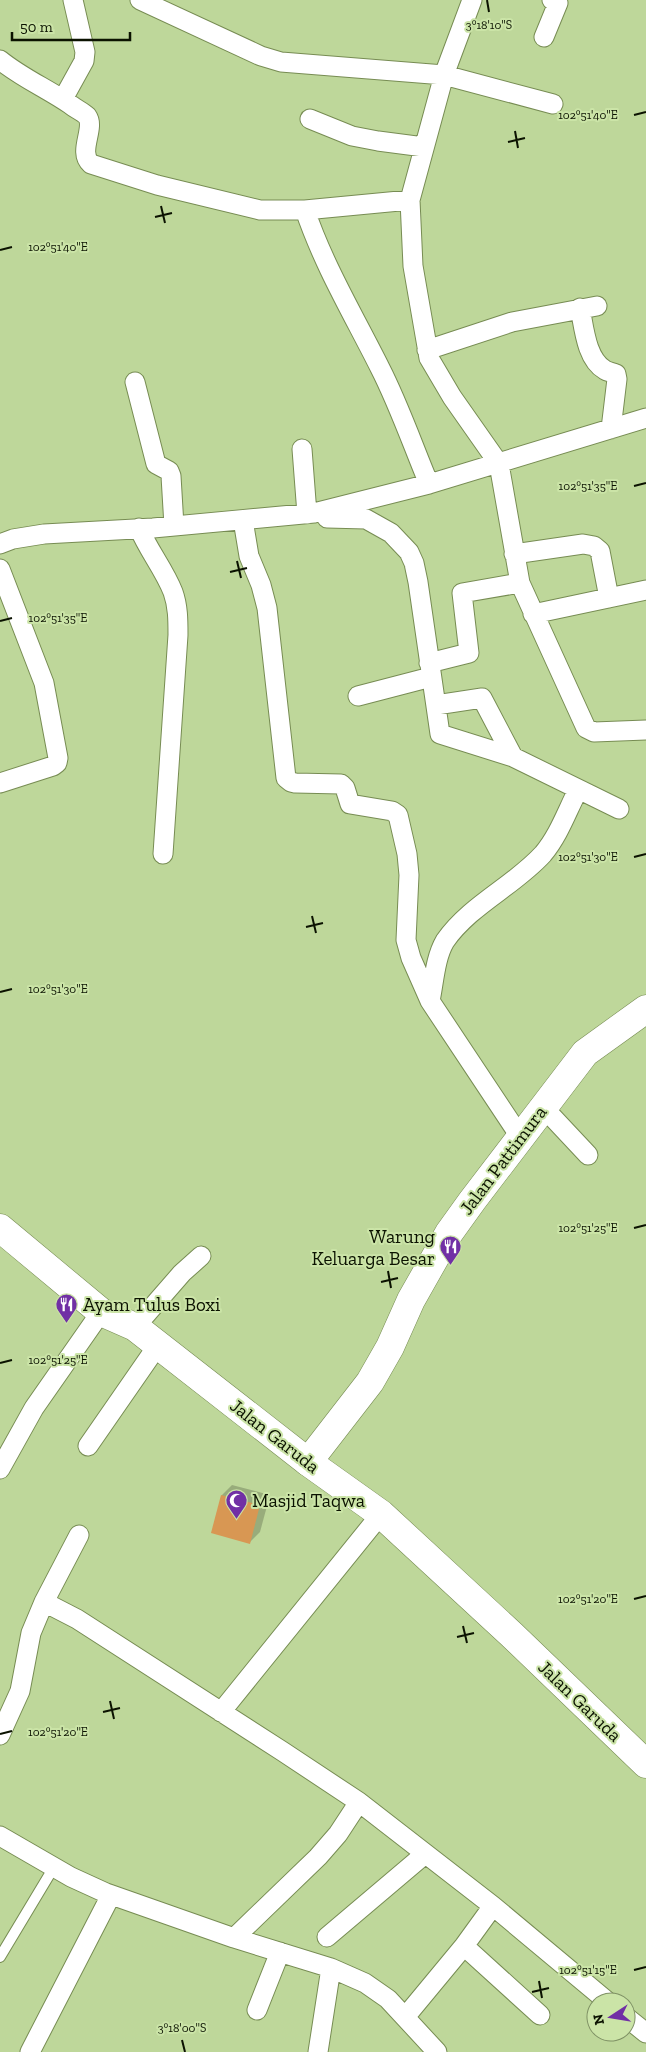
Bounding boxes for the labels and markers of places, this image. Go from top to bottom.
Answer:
place label: Warung Keluarga Besar [312,1225,436,1270]
restaurant icon: Warung Keluarga Besar [439,1235,463,1266]
restaurant icon: Ayam Tulus Boxi [55,1292,79,1323]
place label: Ayam Tulus Boxi [83,1293,220,1316]
mosque icon: Masjid Taqwa [224,1488,248,1519]
place label: Masjid Taqwa [252,1489,365,1512]

